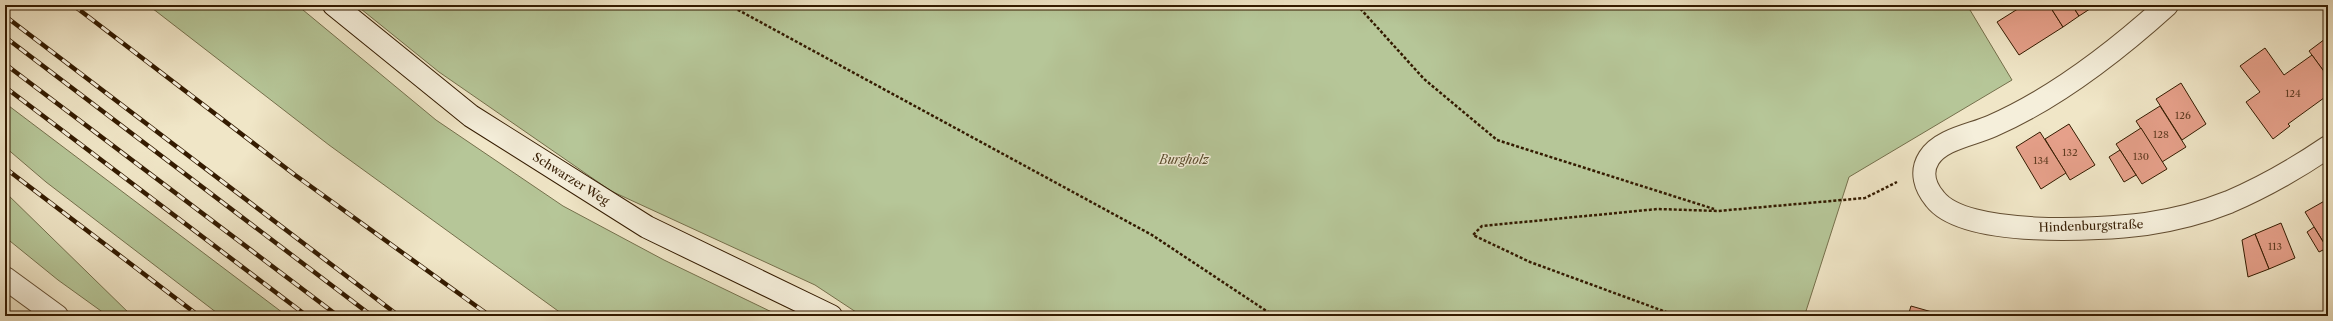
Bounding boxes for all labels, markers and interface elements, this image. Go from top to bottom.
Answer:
house number: 124 [2285,87,2301,100]
house number: 126 [2175,109,2191,122]
house number: 128 [2153,128,2169,141]
house number: 132 [2062,146,2078,159]
street label: Schwarzer Weg [530,149,613,208]
house number: 130 [2133,150,2149,163]
park label: Burgholz [1158,152,1210,167]
house number: 134 [2033,154,2049,167]
street label: Hindenburgstraße [2038,216,2144,235]
house number: 113 [2268,240,2282,253]

